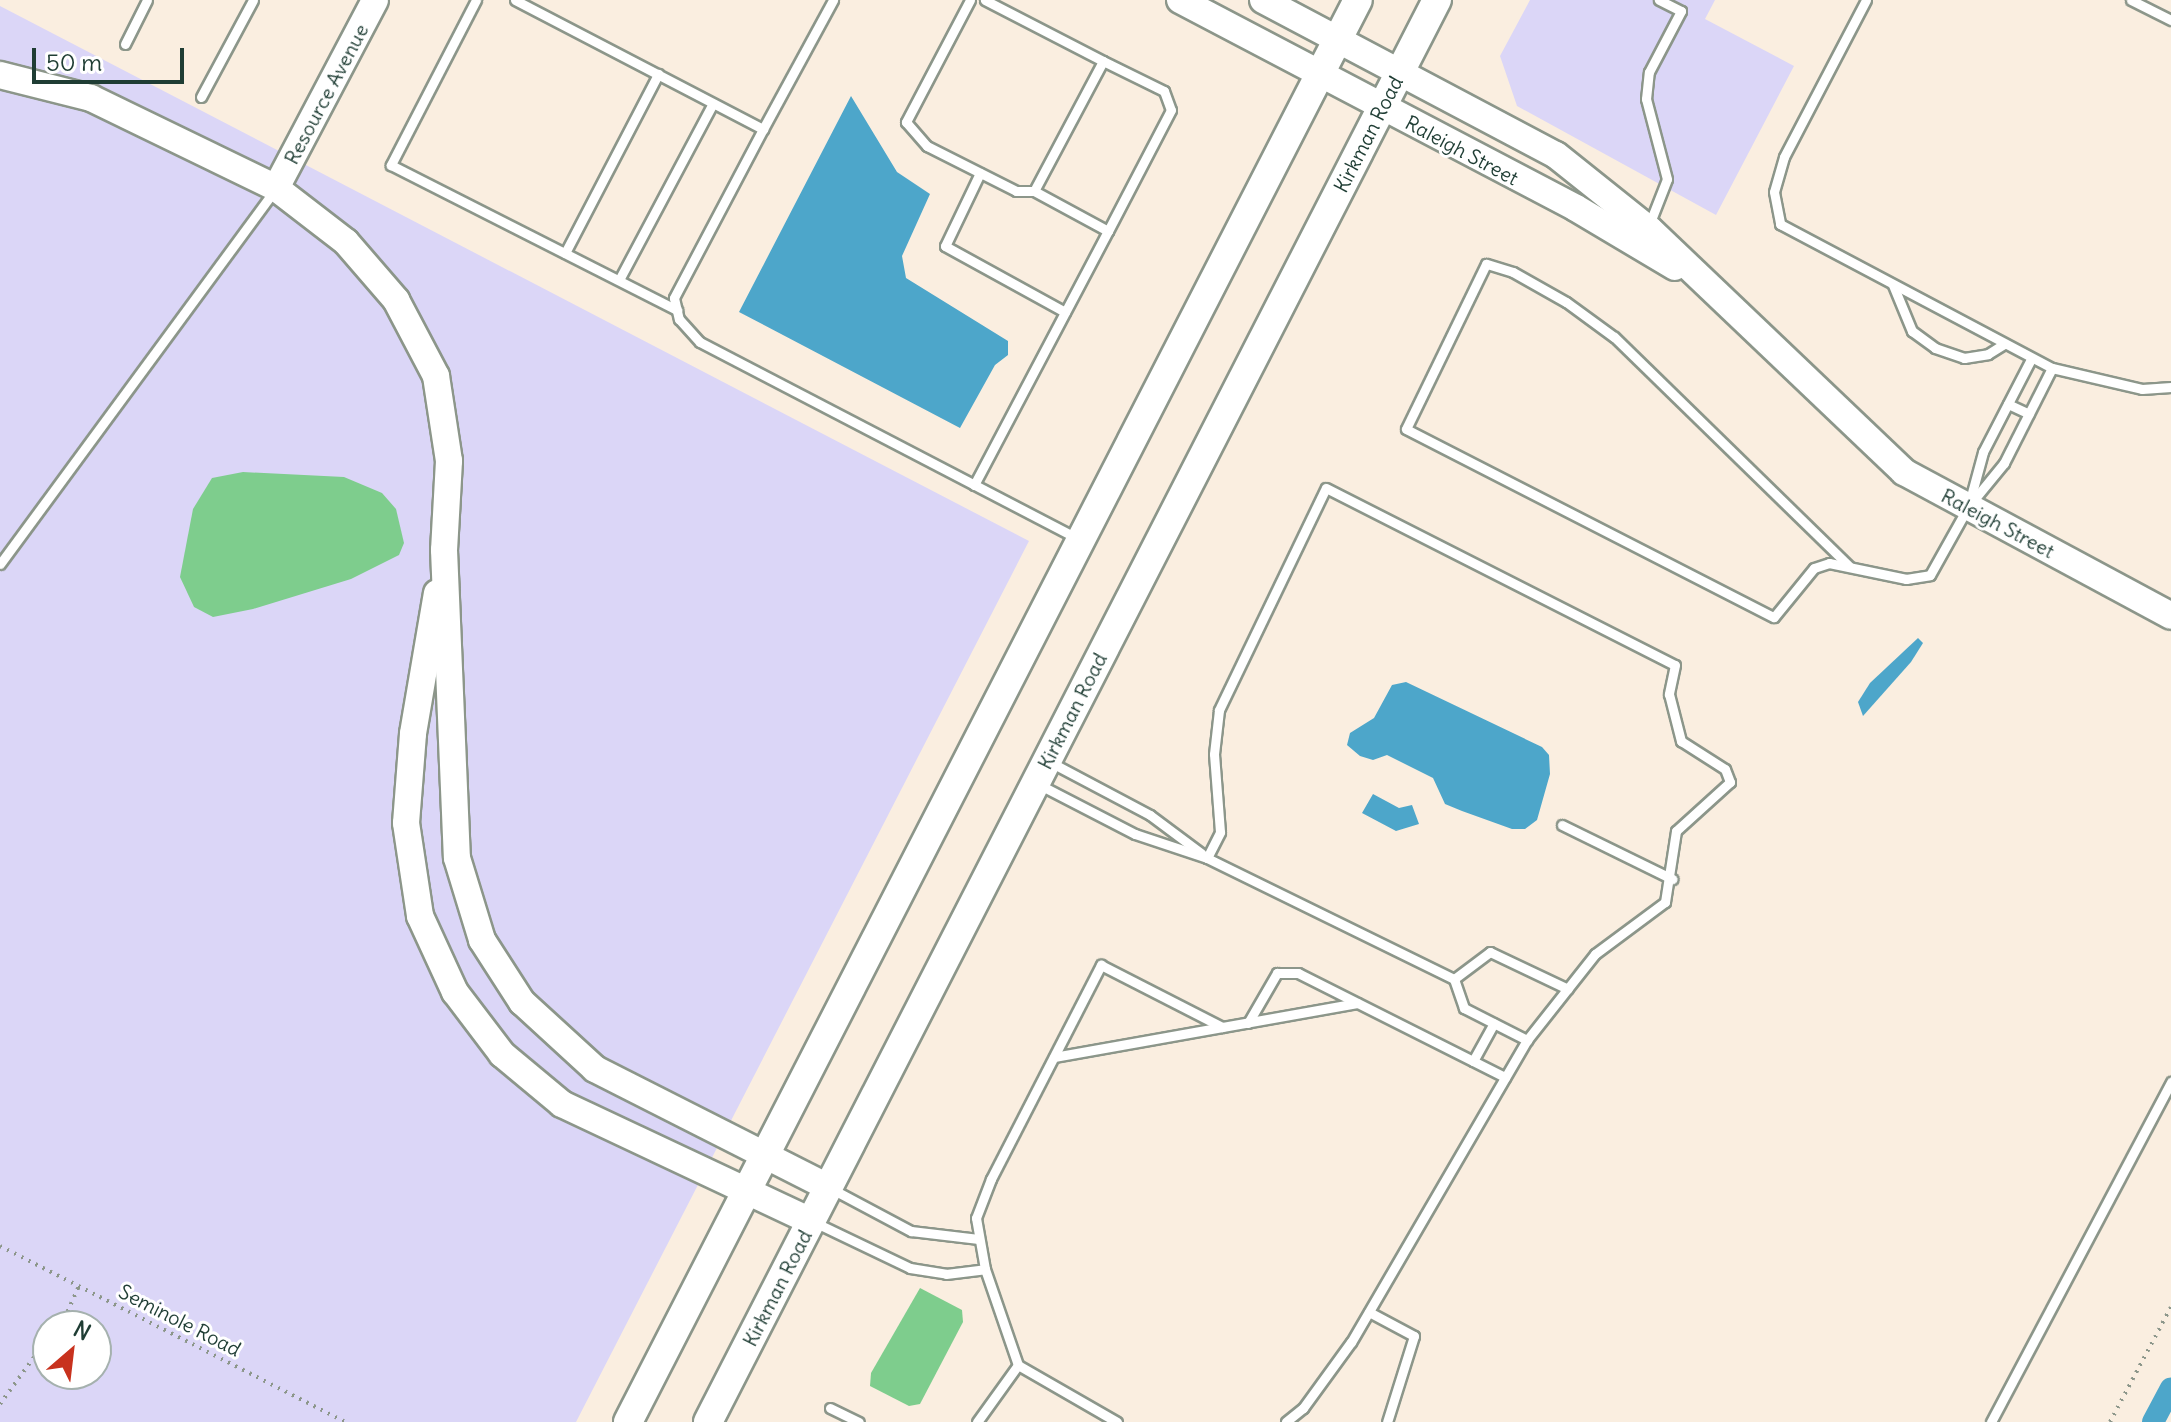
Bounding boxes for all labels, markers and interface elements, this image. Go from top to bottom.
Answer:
street label: Resource Avenue [279,20,373,168]
scale bar [36,32,188,82]
text: 50 m [46,47,102,77]
street label: Kirkman Road [1328,72,1408,196]
street label: Raleigh Street [1401,110,1523,190]
street label: Raleigh Street [1937,483,2059,563]
street label: Kirkman Road [1032,649,1112,773]
street label: Kirkman Road [737,1226,817,1350]
street label: Seminole Road [115,1279,245,1361]
north arrow [32,1310,112,1390]
text: N [69,1315,96,1347]

